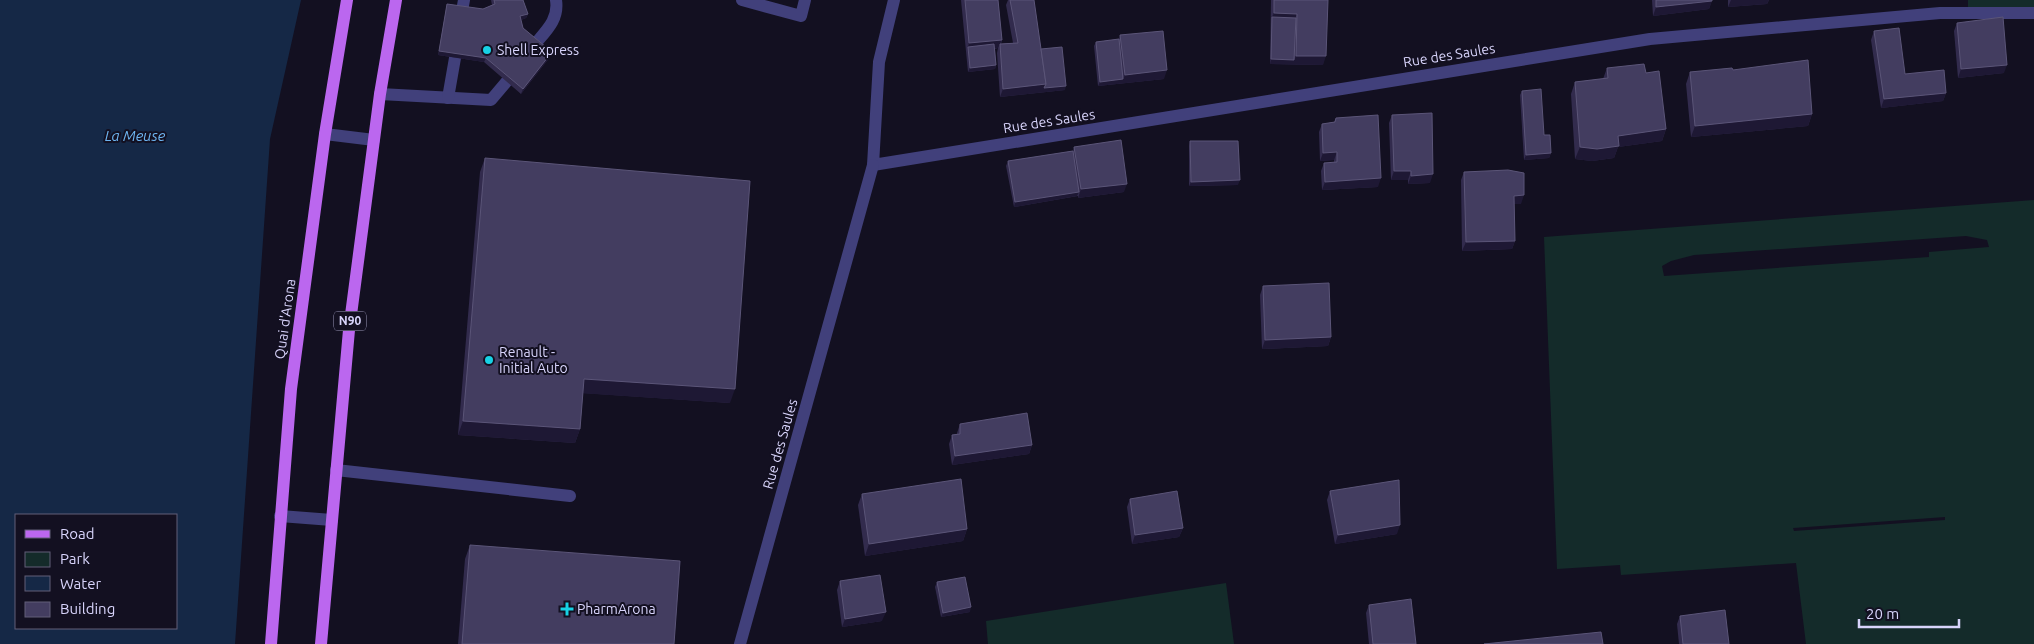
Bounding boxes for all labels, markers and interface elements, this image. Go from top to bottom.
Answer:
street label: Rue des Saules [1402,40,1496,70]
place label: Shell Express [497,42,579,58]
marker: Shell Express [481,44,493,56]
street label: Rue des Saules [1002,106,1096,136]
water label: La Meuse [105,127,166,144]
street label: Quai d'Arona [271,278,299,360]
road number: N90 [334,312,366,331]
place label: Renault - Initial Auto [499,344,568,376]
marker: Renault - Initial Auto [483,354,495,366]
street label: Rue des Saules [760,397,800,491]
legend [15,514,178,629]
text: Road [60,525,95,542]
text: Park [60,550,90,567]
text: Water [60,575,101,592]
scale bar [1859,596,1959,628]
text: Building [60,600,115,617]
place label: PharmArona [577,601,656,617]
marker: PharmArona [561,603,573,615]
text: 20 m [1866,605,1899,622]

